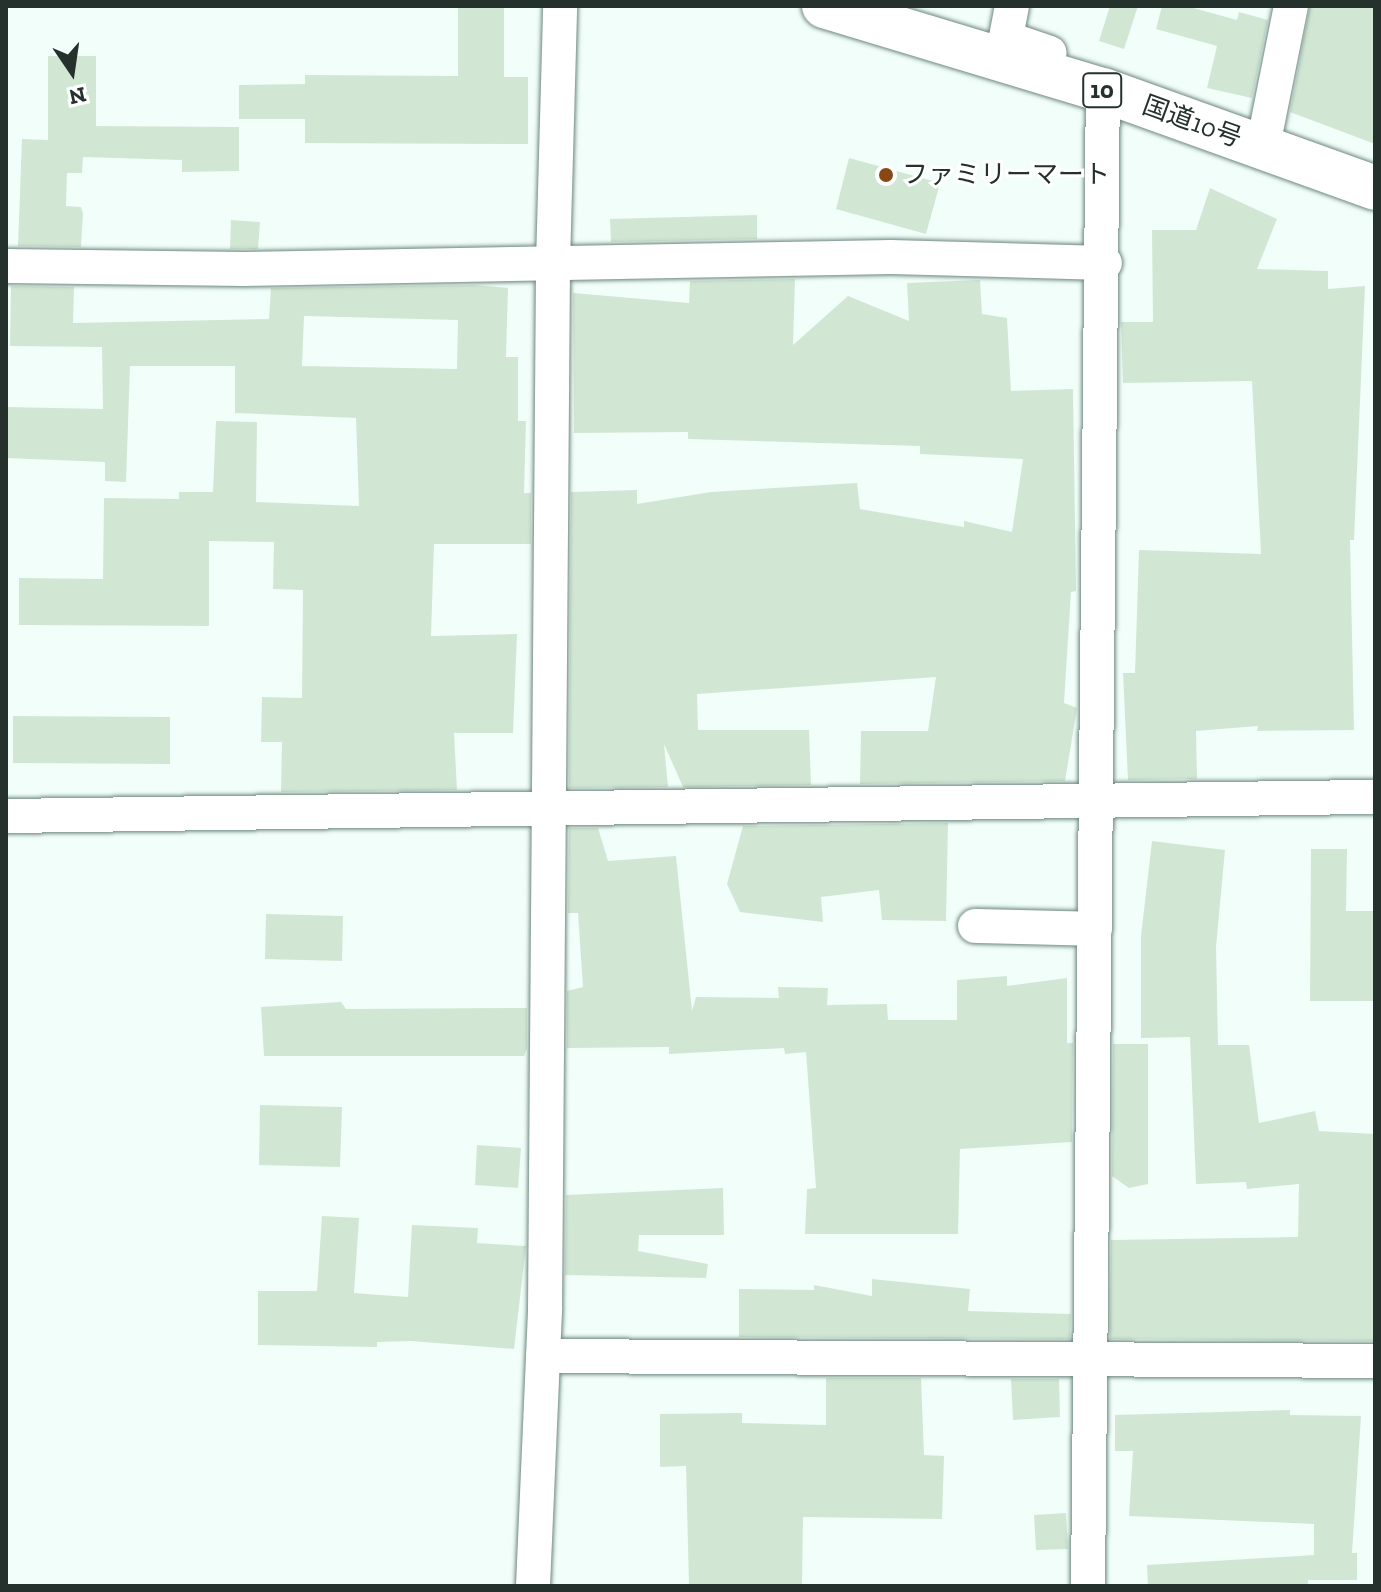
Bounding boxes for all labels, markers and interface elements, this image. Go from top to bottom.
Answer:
north arrow [32,32,112,112]
road number: 10 [1082,70,1122,110]
text: N [66,81,89,111]
street label: 国道10号 [1138,90,1246,154]
place label: ファミリーマート [902,159,1110,191]
marker: ファミリーマート [877,166,895,184]

